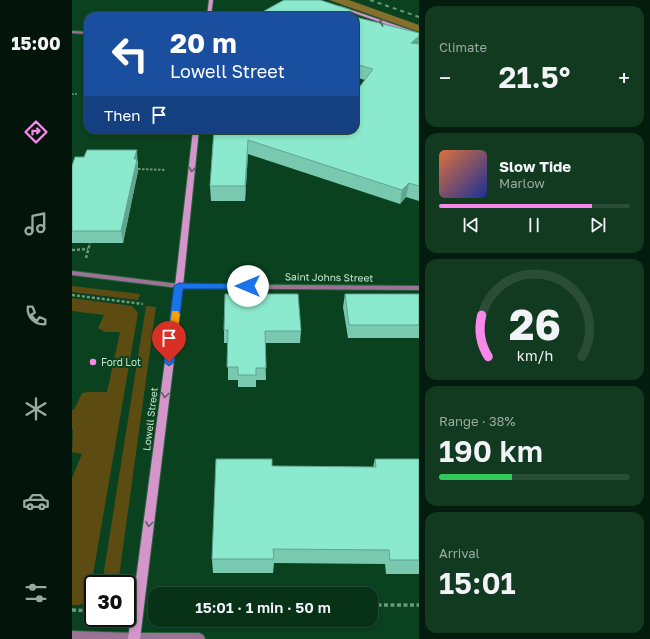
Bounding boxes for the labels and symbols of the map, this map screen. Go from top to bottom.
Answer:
one-way arrow [379,18,386,26]
one-way arrow [188,166,197,172]
position arrow [227,265,269,307]
street label: Saint Johns Street [285,270,373,284]
pin [152,321,186,362]
place label: Ford Lot [101,356,141,368]
marker: Ford Lot [88,357,98,367]
street label: Lowell Street [140,387,160,451]
one-way arrow [161,392,170,398]
one-way arrow [145,521,154,527]
speed limit sign: 30 [84,575,136,627]

